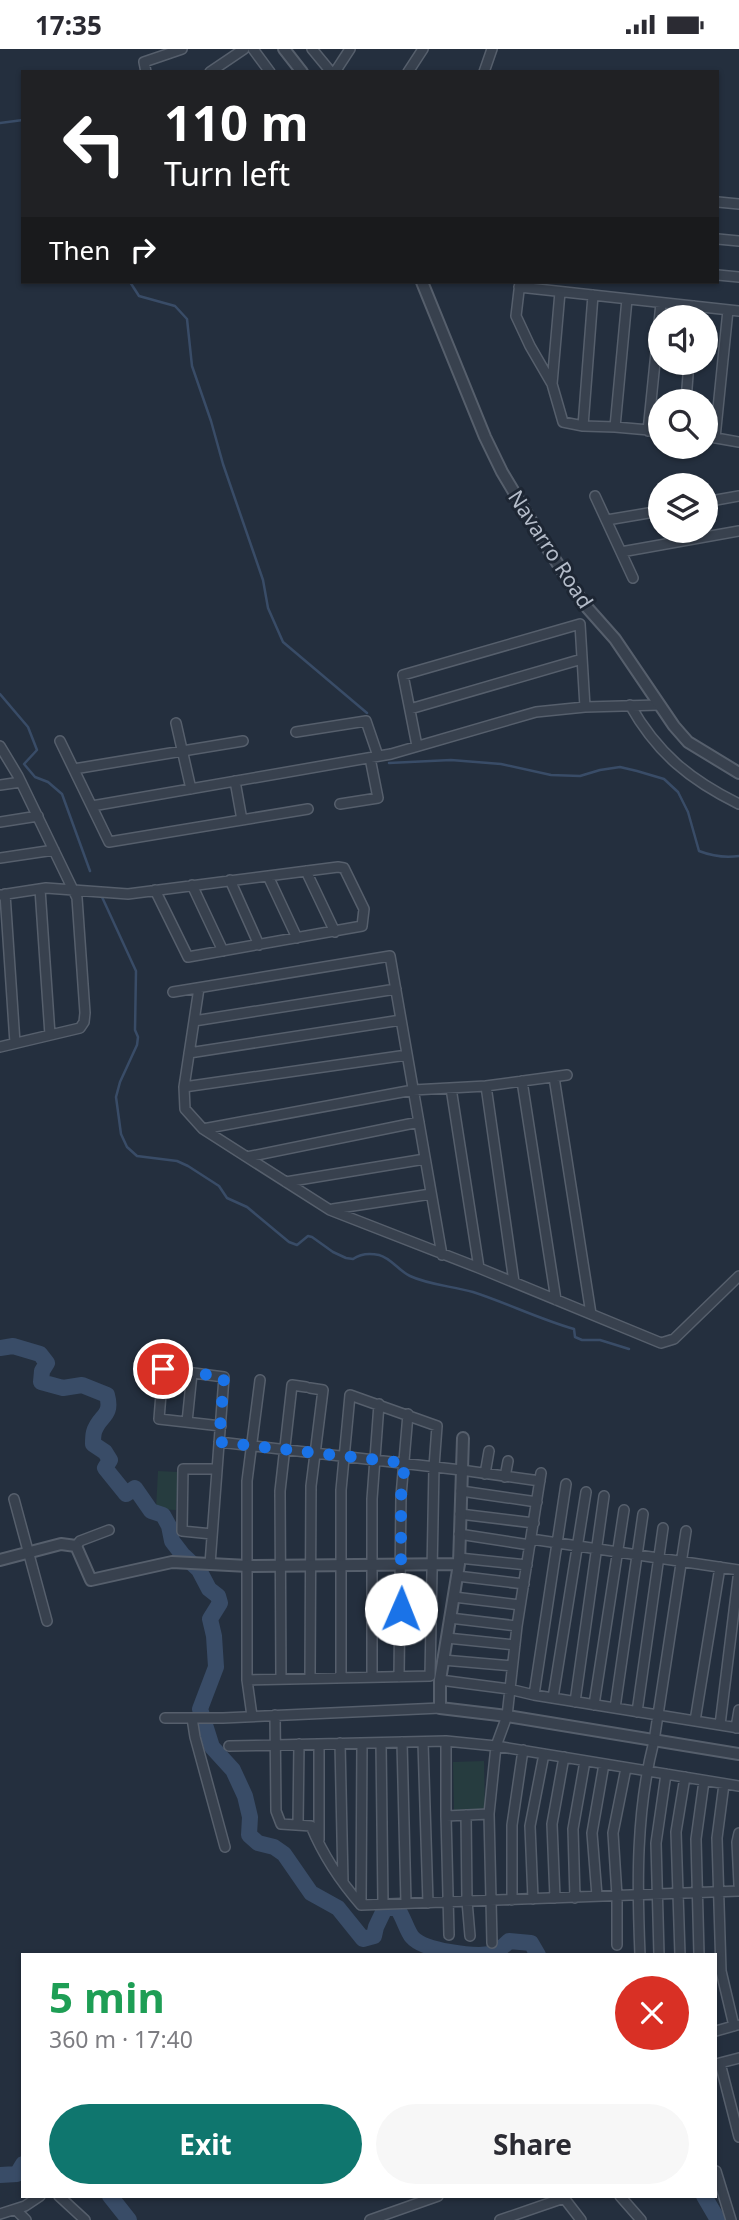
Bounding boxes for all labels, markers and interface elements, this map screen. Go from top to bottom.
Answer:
text: 17:35 [35,7,102,43]
text: 110 m [164,89,309,155]
icon: left [49,98,140,189]
text: Turn left [164,152,290,195]
icon: right [124,231,162,269]
text: Then [49,232,110,268]
map controls [648,305,718,543]
button: sound [648,305,718,375]
button: search [648,389,718,459]
button: layers [648,473,718,543]
street label: Navarro Road [502,484,600,614]
pin [133,1339,193,1399]
icon: arrive [144,1350,182,1388]
position arrow [364,1572,438,1646]
text: 5 min [49,1968,165,2025]
button: close [615,1976,689,2050]
text: 360 m · 17:40 [49,2023,193,2055]
button: Exit [49,2104,362,2184]
button: Share [376,2104,689,2184]

